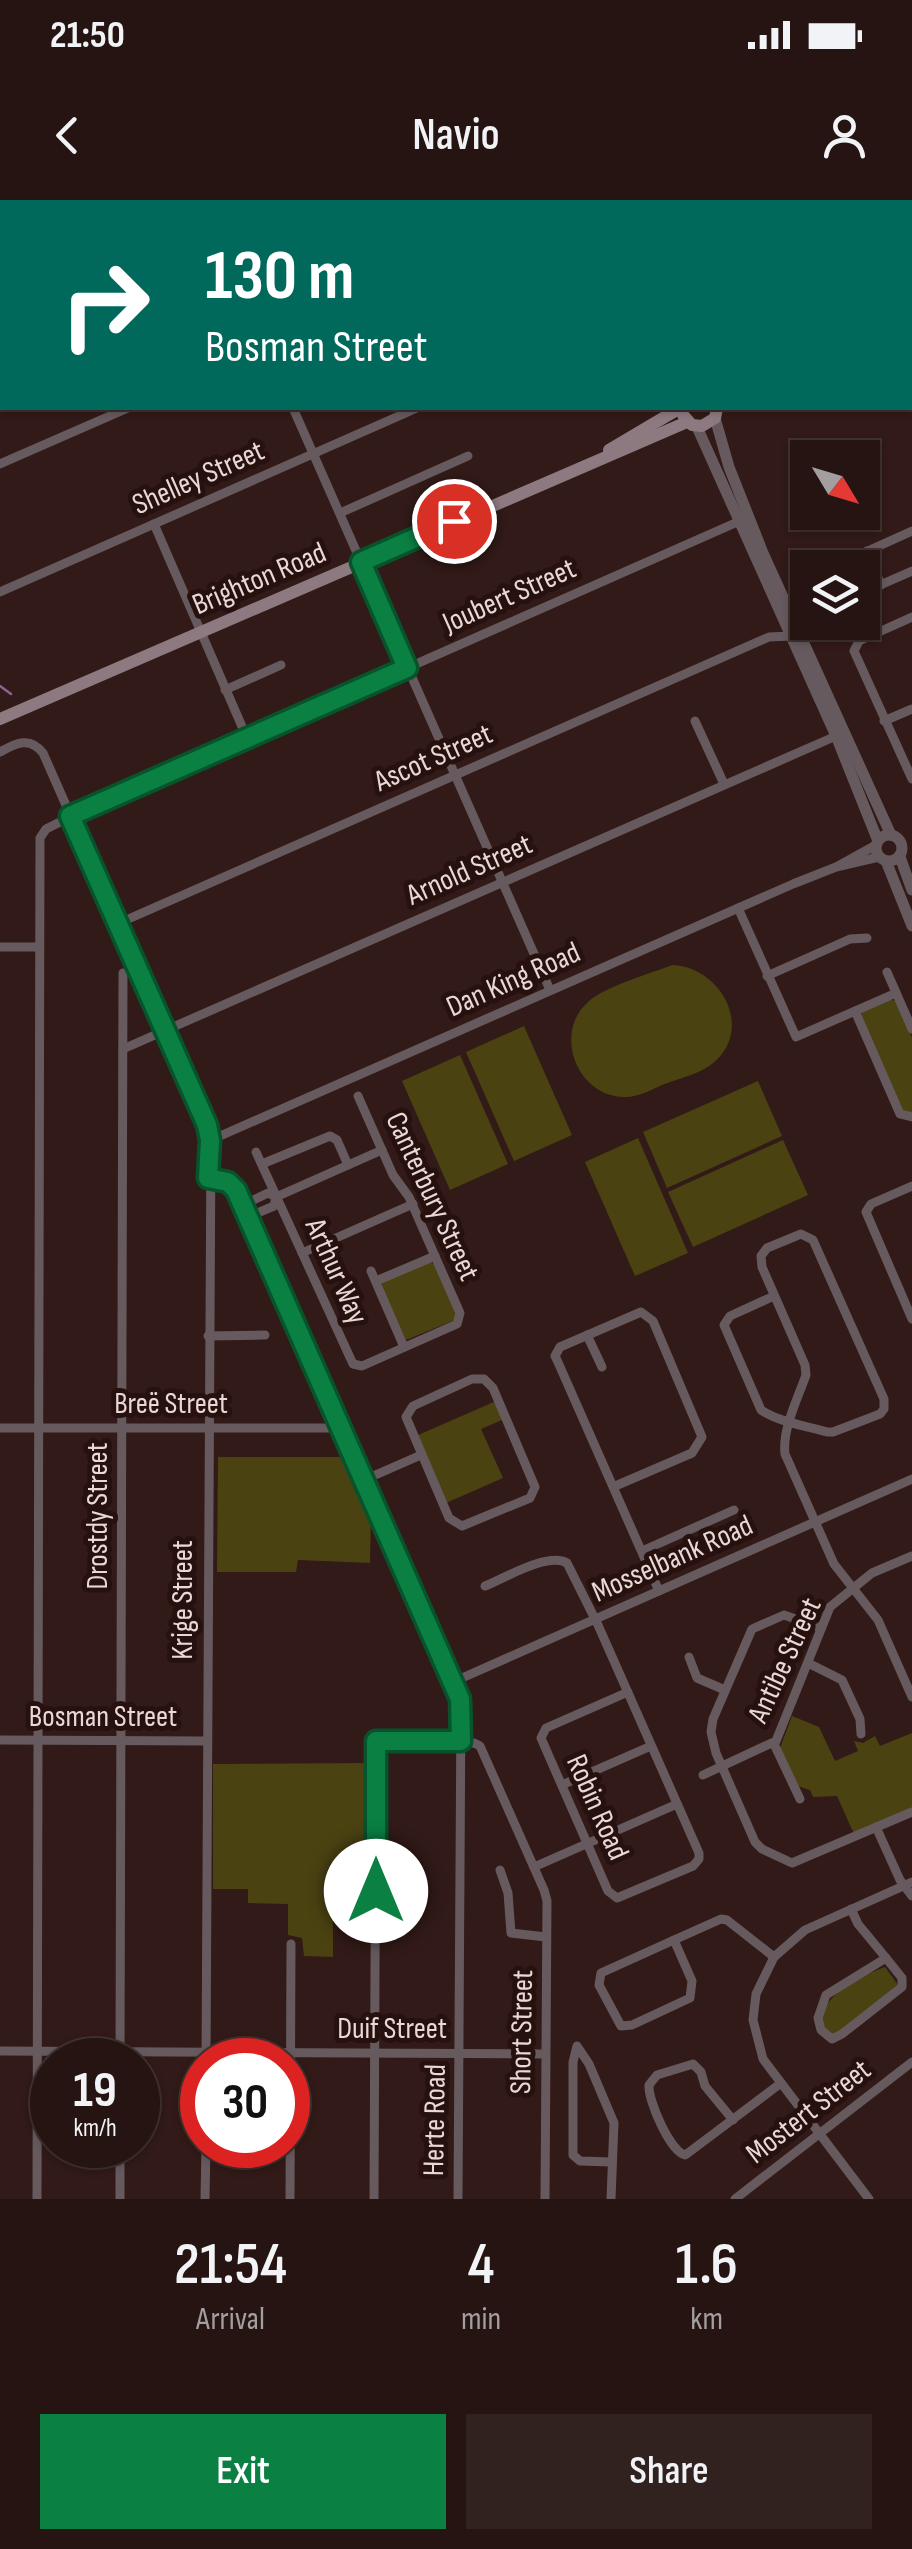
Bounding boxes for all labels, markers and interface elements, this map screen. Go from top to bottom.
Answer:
text: 21:50 [50,13,125,58]
icon: back [40,108,95,163]
text: Navio [412,108,500,163]
icon: person [817,108,872,163]
text: 130 m [205,235,354,319]
icon: right [40,240,170,370]
text: Bosman Street [205,320,427,375]
street label: Shelley Street [127,433,270,523]
north arrow [790,440,880,530]
map controls [790,440,880,640]
pin [412,479,497,564]
icon: arrive [427,494,482,549]
street label: Brighton Road [187,535,332,623]
button: layers [790,550,880,640]
street label: Joubert Street [436,551,582,642]
street label: Ascot Street [368,716,498,800]
street label: Arnold Street [400,826,538,914]
street label: Dan King Road [441,934,586,1025]
street label: Canterbury Street [377,1106,487,1286]
street label: Arthur Way [296,1212,375,1330]
street label: Breë Street [114,1386,228,1422]
street label: Drostdy Street [80,1442,116,1590]
street label: Mosselbank Road [586,1507,758,1610]
street label: Krige Street [165,1540,201,1660]
street label: Antibe Street [740,1592,829,1730]
street label: Bosman Street [29,1699,177,1735]
street label: Robin Road [558,1749,636,1866]
position arrow [324,1839,428,1943]
street label: Short Street [503,1970,541,2094]
street label: Duif Street [337,2011,447,2047]
speed limit sign: 30 [180,2038,310,2168]
street label: Mostert Street [739,2052,878,2172]
text: 19 [73,2061,117,2121]
street label: Herte Road [416,2064,454,2176]
text: km/h [73,2113,117,2144]
text: 21:54 [174,2229,287,2301]
text: 4 [468,2229,494,2301]
text: 1.6 [675,2229,738,2301]
text: Arrival [196,2300,265,2339]
text: min [461,2300,501,2339]
text: km [690,2300,723,2339]
button: Exit [40,2414,446,2529]
button: Share [466,2414,872,2529]

